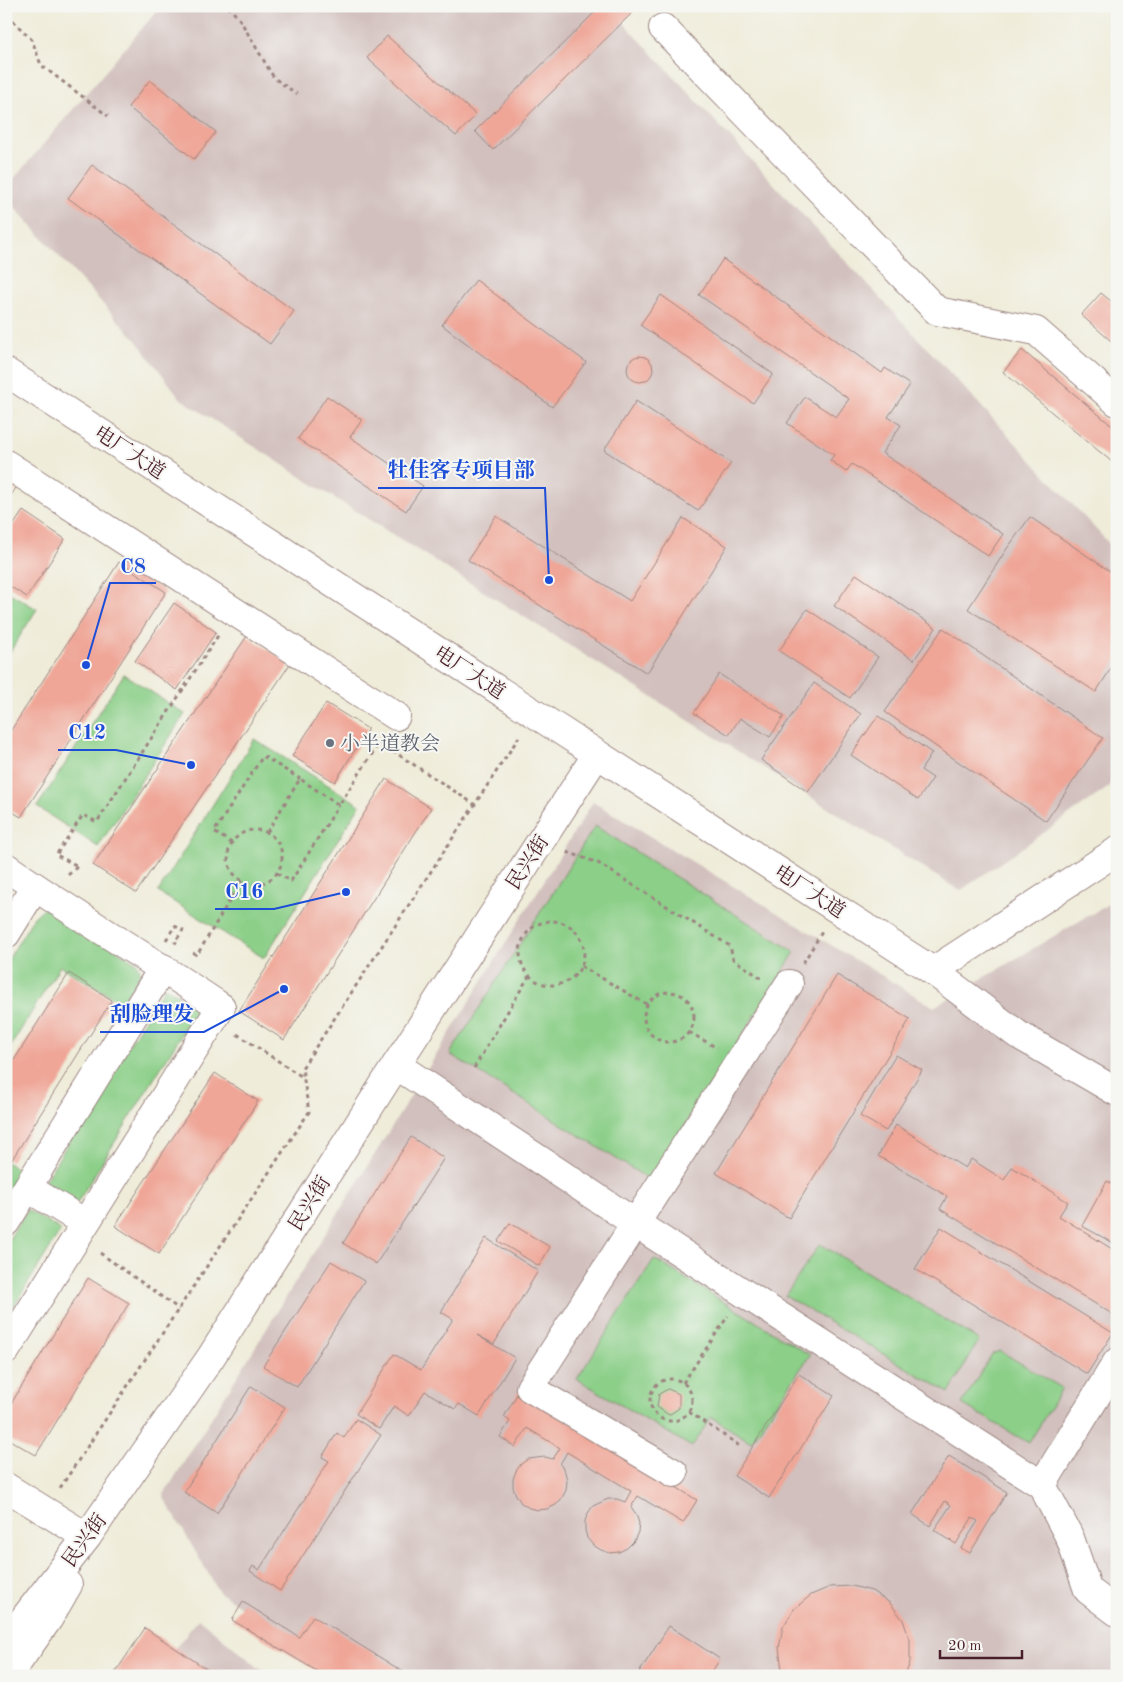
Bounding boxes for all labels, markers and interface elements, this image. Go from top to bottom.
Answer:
street label: 电厂大道 [90,422,169,484]
callout: 牡佳客专项目部 [378,452,545,488]
text: 牡佳客专项目部 [388,458,535,482]
callout: C8 [110,547,156,583]
text: C8 [120,557,146,578]
street label: 电厂大道 [430,642,509,704]
callout: C12 [58,714,116,750]
text: C12 [68,723,106,744]
place label: 小半道教会 [340,733,440,755]
marker: 小半道教会 [324,737,336,749]
street label: 民兴街 [502,831,553,894]
street label: 电厂大道 [770,861,849,923]
callout: C16 [215,873,274,909]
text: C16 [225,882,263,903]
callout: 刮脸理发 [100,996,204,1032]
text: 刮脸理发 [110,1003,194,1026]
street label: 民兴街 [285,1172,335,1235]
street label: 民兴街 [58,1510,111,1571]
scale bar [940,1627,1023,1659]
text: 20 m [948,1639,982,1654]

